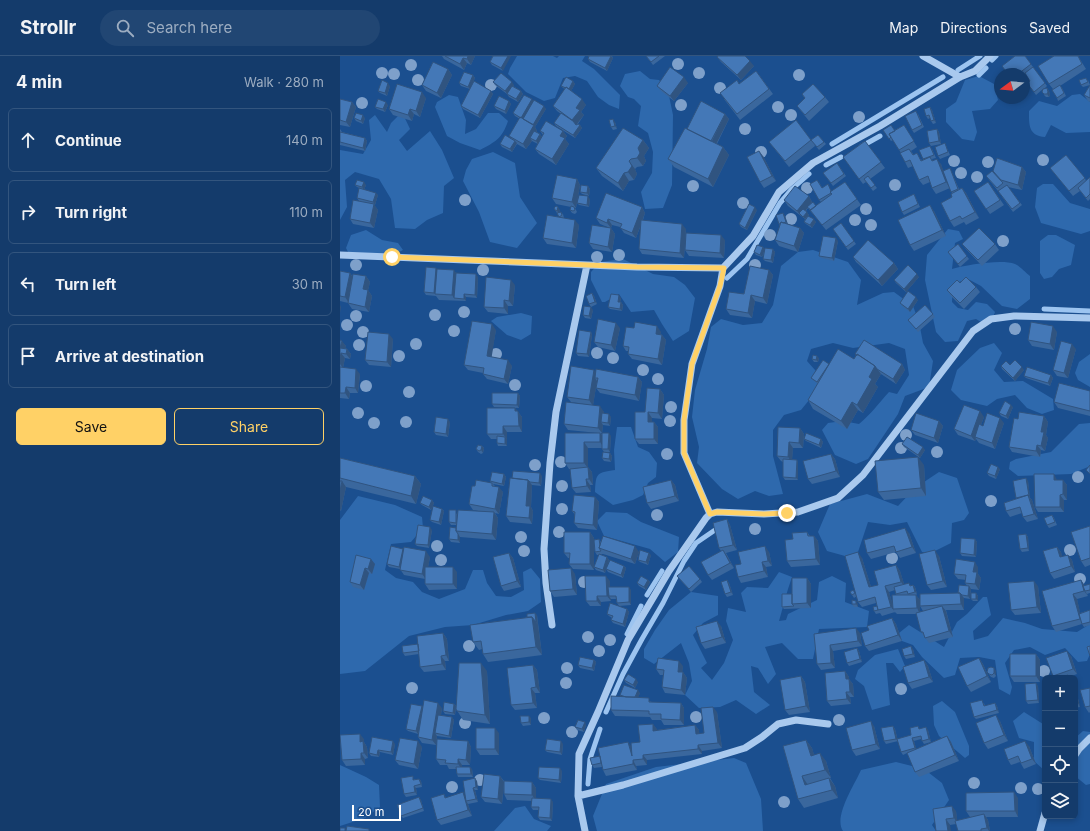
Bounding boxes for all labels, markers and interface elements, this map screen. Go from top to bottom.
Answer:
search box [100,10,380,46]
text: Strollr [20,16,76,39]
icon: search [114,17,136,39]
text: Search here [146,18,232,37]
text: Map [889,19,918,36]
text: Directions [940,19,1007,36]
text: Saved [1029,19,1070,36]
north arrow [994,68,1030,104]
text: 4 min [16,72,62,92]
text: Walk · 280 m [244,74,324,90]
icon: ahead [17,129,39,151]
text: Continue [55,131,122,150]
text: 140 m [286,132,323,148]
icon: right [17,201,39,223]
text: Turn right [55,203,127,222]
text: 110 m [289,204,323,220]
route start [383,248,401,266]
icon: left [17,273,39,295]
text: Turn left [55,275,116,294]
text: 30 m [292,276,323,292]
icon: arrive [17,345,39,367]
text: Arrive at destination [55,347,204,366]
button: Save [16,408,166,445]
button: Share [174,408,324,445]
route end [778,504,796,522]
map controls [1042,675,1078,819]
button: + [1042,675,1078,711]
button: − [1042,711,1078,747]
button: locate [1042,747,1078,783]
button: layers [1042,783,1078,819]
scale bar [352,803,401,822]
text: 20 m [358,805,384,819]

